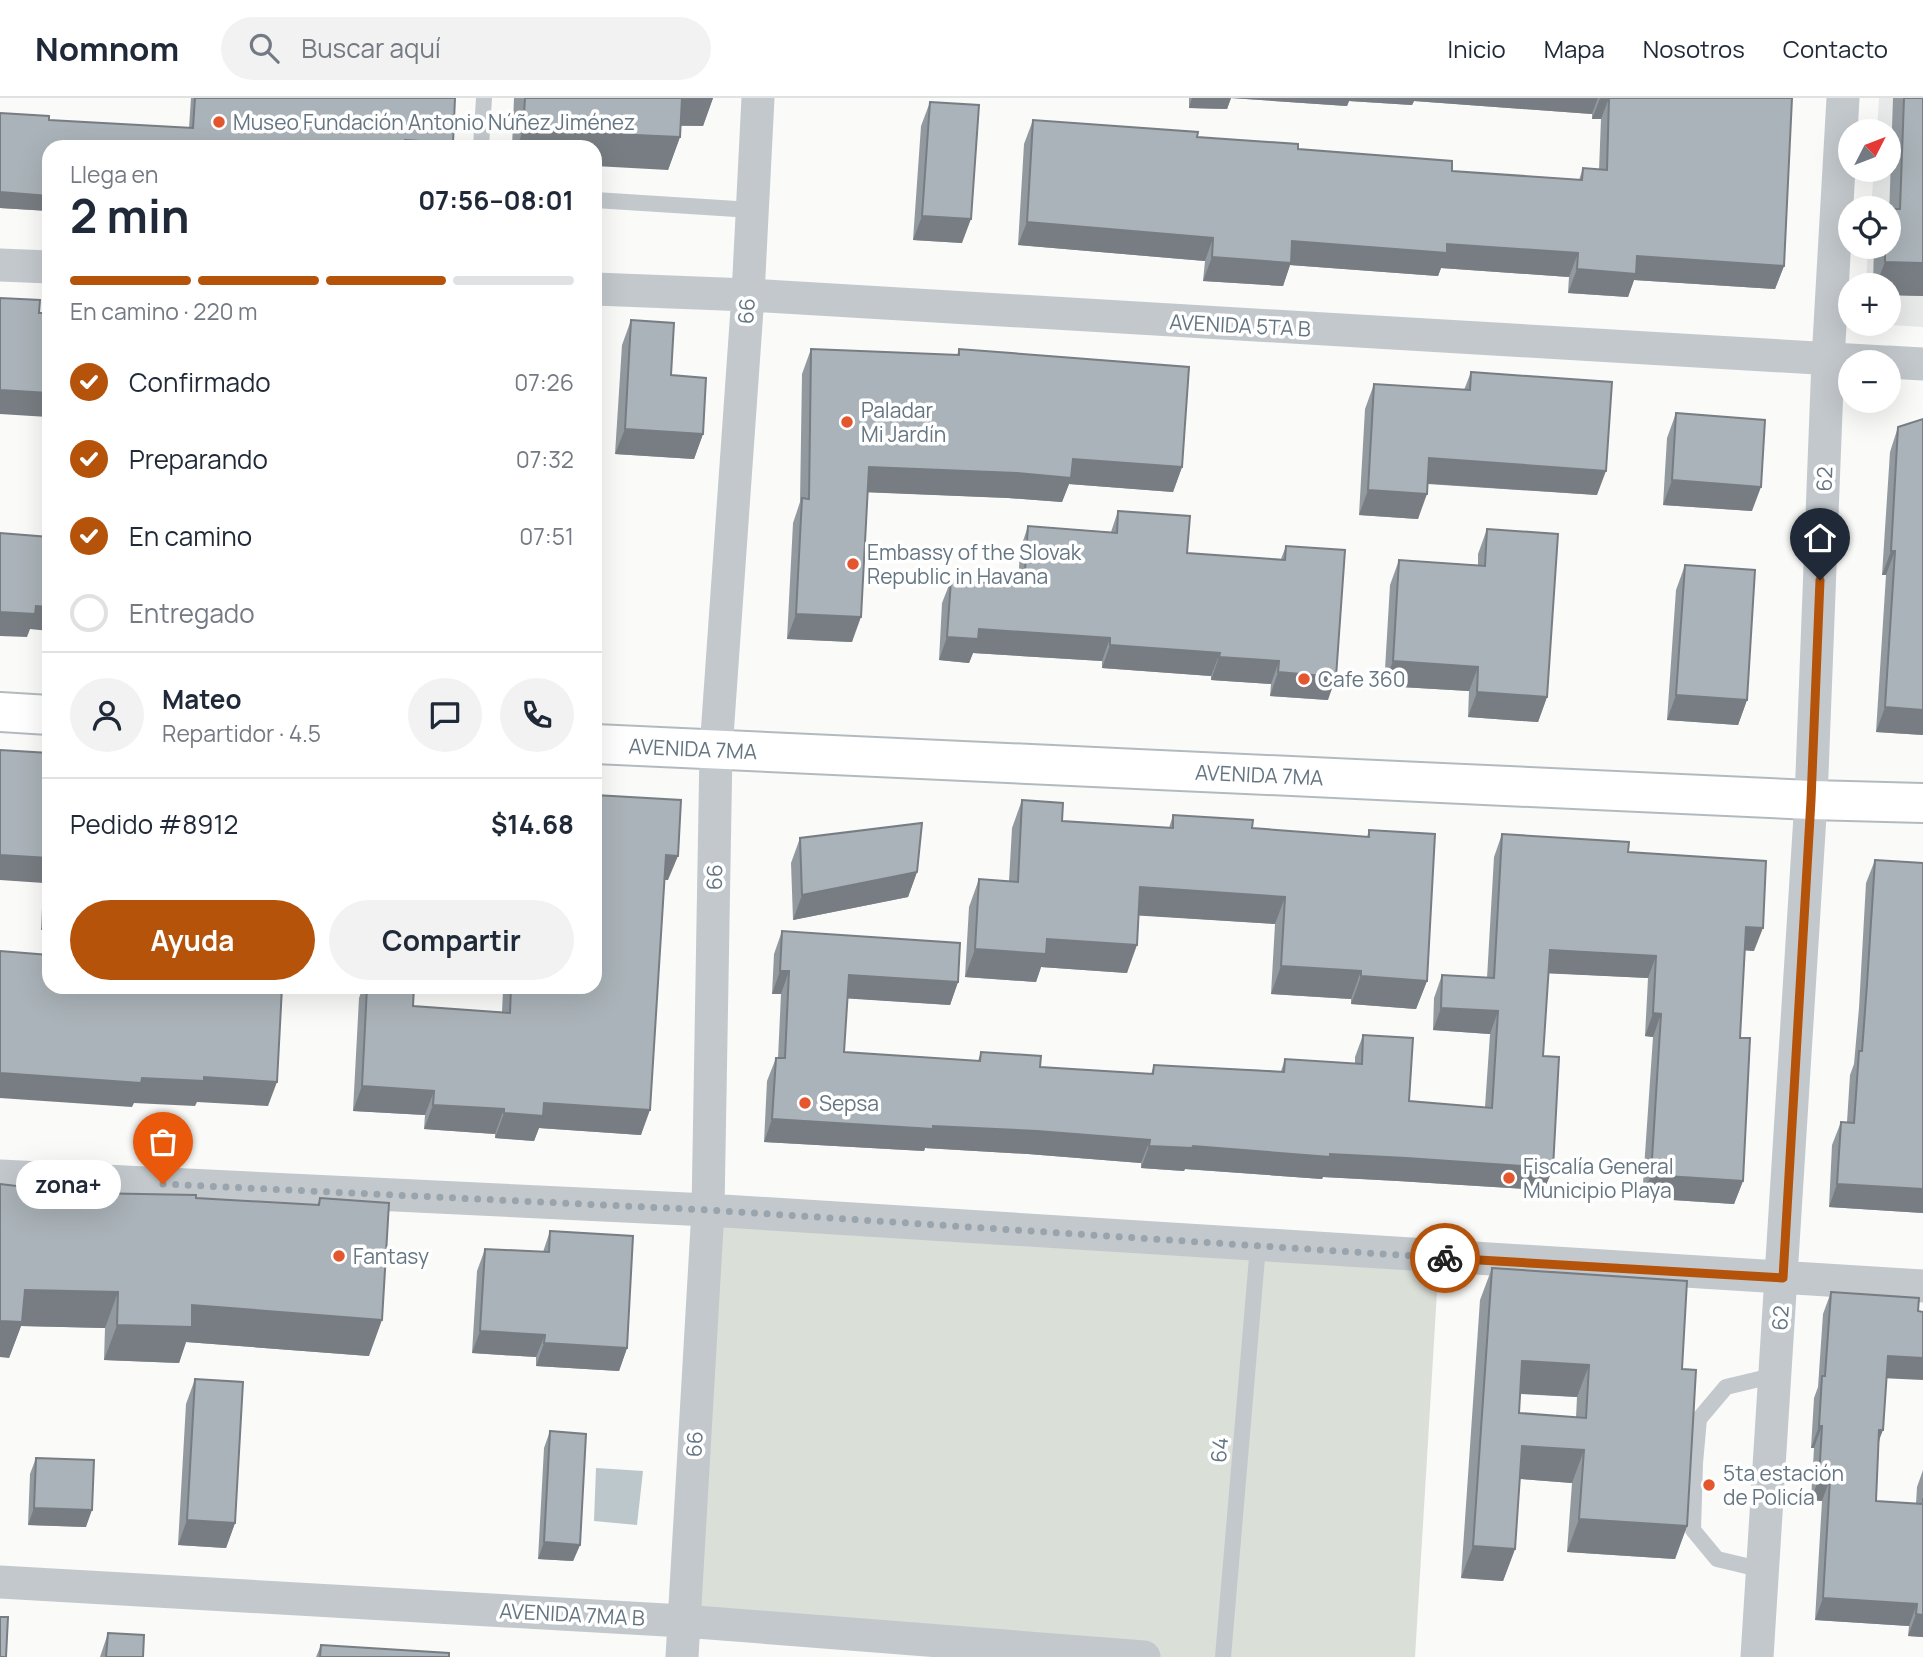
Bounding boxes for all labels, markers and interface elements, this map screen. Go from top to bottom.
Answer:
search box [221,17,711,80]
text: Nomnom [35,26,179,71]
icon: search [245,29,283,67]
text: Buscar aquí [301,30,441,66]
text: Inicio [1448,32,1506,65]
text: Mapa [1544,32,1605,65]
text: Nosotros [1643,32,1745,65]
text: Contacto [1783,32,1888,65]
place label: Museo Fundación Antonio Núñez Jiménez [233,108,635,136]
marker: Museo Fundación Antonio Núñez Jiménez [211,114,227,130]
north arrow [1838,119,1900,182]
map controls [1838,119,1901,413]
text: Llega en [70,158,158,190]
text: 07:56–08:01 [418,182,574,218]
text: 2 min [70,184,190,247]
button: locate [1838,196,1901,259]
button: + [1838,273,1901,336]
text: En camino · 220 m [70,295,258,327]
street label: 66 [731,297,761,325]
street label: AVENIDA 5TA B [1169,307,1312,343]
button: − [1838,350,1901,413]
icon: check [70,363,108,401]
text: Confirmado [129,364,271,400]
text: 07:26 [514,366,574,398]
place label: Paladar Mi Jardín [861,396,946,448]
marker: Paladar Mi Jardín [839,414,855,430]
icon: check [70,440,108,478]
text: Preparando [129,441,268,477]
text: 07:32 [516,443,574,475]
street label: 62 [1810,466,1838,492]
pin [1790,508,1850,580]
icon: check [70,517,108,555]
text: En camino [129,518,252,554]
icon: home [1801,519,1839,557]
text: 07:51 [519,520,574,552]
place label: Embassy of the Slovak Republic in Havana [867,538,1082,590]
marker: Embassy of the Slovak Republic in Havana [845,556,861,572]
text: Entregado [129,595,255,631]
place label: Cafe 360 [1318,665,1406,693]
marker: Cafe 360 [1296,671,1312,687]
button: person [70,678,144,752]
button: chat [408,678,482,752]
button: phone [500,678,574,752]
text: Mateo [162,681,241,717]
text: Repartidor · 4.5 [162,717,321,749]
street label: AVENIDA 7MA [628,732,758,765]
street label: AVENIDA 7MA [1194,758,1324,792]
text: Pedido #8912 [70,806,238,842]
text: $14.68 [491,806,574,842]
street label: 66 [700,864,728,890]
button: Ayuda [70,900,315,980]
button: Compartir [329,900,574,980]
place label: Sepsa [819,1089,879,1117]
marker: Sepsa [797,1095,813,1111]
pin [133,1112,193,1184]
icon: bag [144,1123,182,1161]
place label: Fiscalía General Municipio Playa [1523,1152,1674,1204]
callout: zona+ [16,1160,121,1208]
text: zona+ [35,1168,102,1200]
marker: Fiscalía General Municipio Playa [1501,1170,1517,1186]
courier [1410,1223,1480,1293]
icon: bike [1426,1239,1464,1277]
place label: Fantasy [353,1242,429,1270]
marker: Fantasy [331,1248,347,1264]
street label: 62 [1765,1305,1795,1331]
street label: 66 [679,1430,709,1458]
street label: 64 [1204,1436,1234,1464]
place label: 5ta estación de Policía [1723,1459,1844,1511]
marker: 5ta estación de Policía [1701,1477,1717,1493]
street label: AVENIDA 7MA B [499,1596,646,1632]

